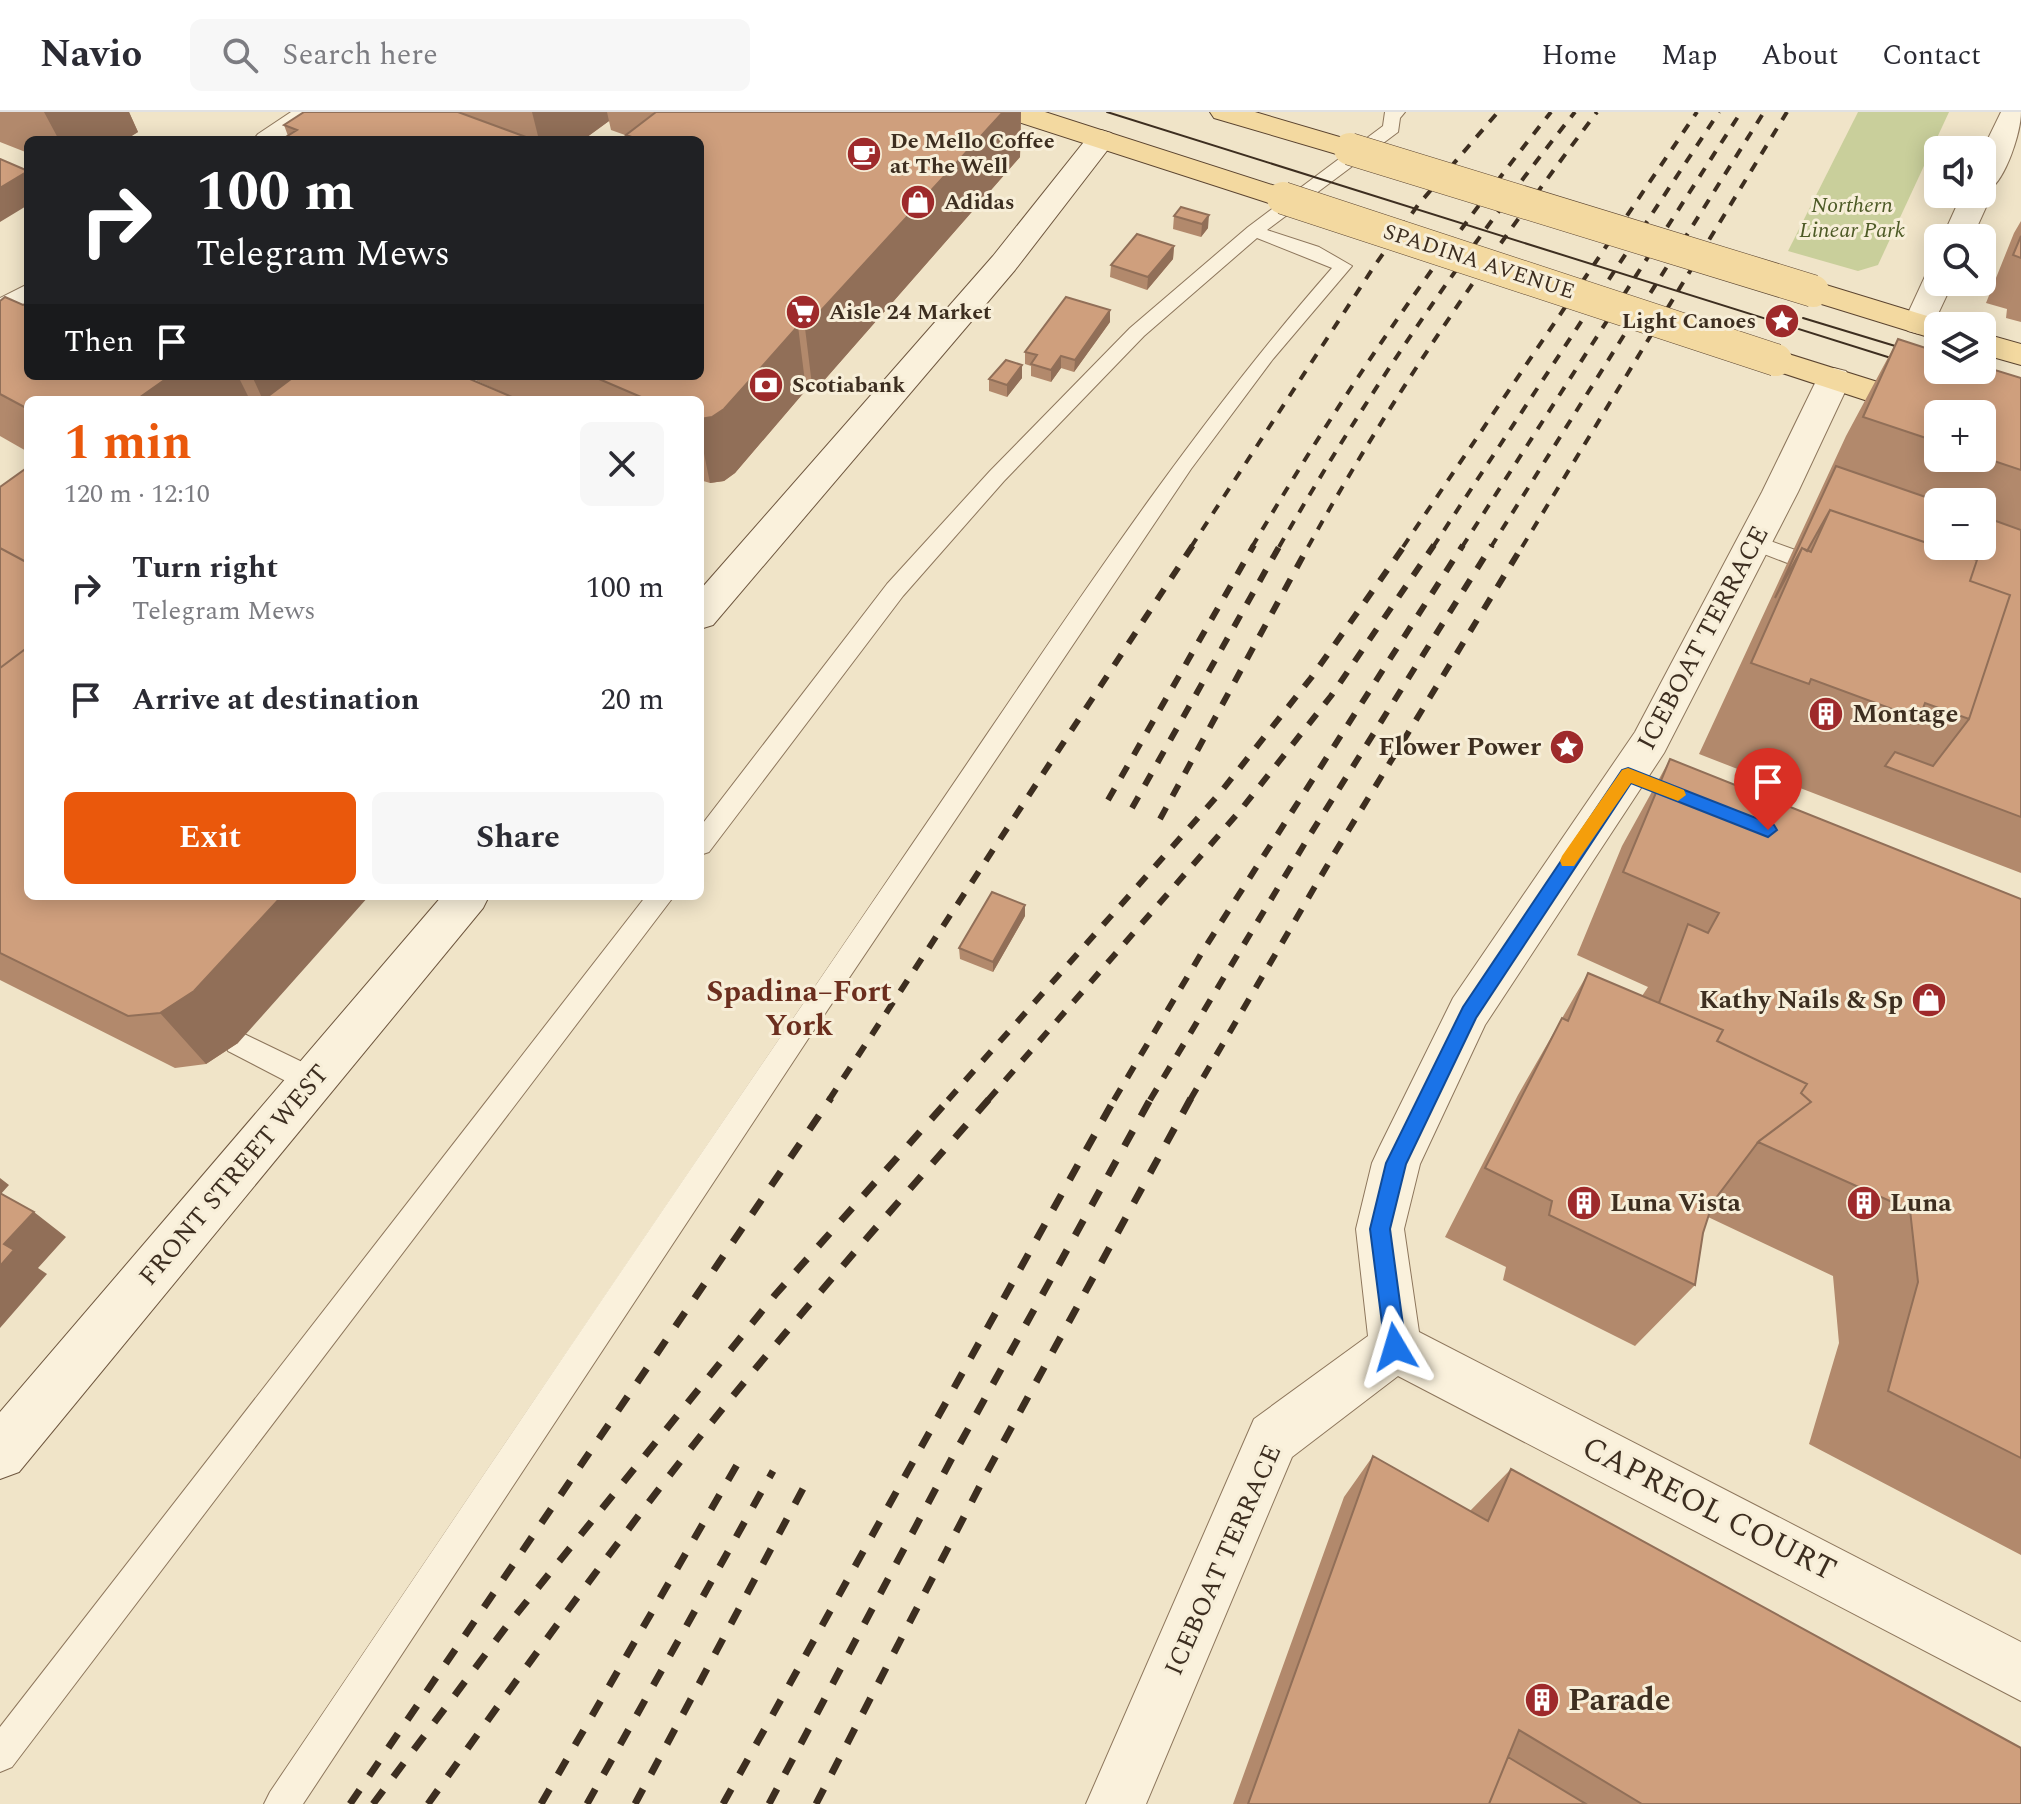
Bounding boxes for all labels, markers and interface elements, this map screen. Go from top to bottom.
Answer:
search box [190,19,750,91]
text: Navio [40,26,142,84]
text: Search here [282,32,438,78]
icon: search [218,33,262,77]
text: Home [1541,34,1617,77]
text: Map [1661,34,1717,77]
text: About [1761,34,1838,77]
text: Contact [1882,34,1981,77]
place label: De Mello Coffee at The Well [890,125,1055,183]
cafe icon: De Mello Coffee at The Well [845,135,883,173]
map controls [1924,136,1996,560]
button: sound [1924,136,1996,208]
text: 100 m [196,150,355,235]
icon: right [64,168,168,272]
shop icon: Adidas [899,183,937,221]
place label: Adidas [944,186,1015,219]
park label: Northern Linear Park [1799,189,1905,247]
street label: SPADINA AVENUE [1379,215,1579,309]
button: search [1924,224,1996,296]
text: Telegram Mews [196,227,450,282]
supermarket icon: Aisle 24 Market [784,293,822,331]
place label: Aisle 24 Market [829,296,992,329]
place icon: Light Canoes [1763,302,1801,340]
place label: Light Canoes [1622,305,1756,338]
button: layers [1924,312,1996,384]
text: Then [64,319,134,365]
icon: arrive [150,320,194,364]
bank icon: Scotiabank [747,366,785,404]
place label: Scotiabank [792,369,906,402]
button: + [1924,400,1996,472]
text: 1 min [64,407,192,480]
button: close [580,422,664,506]
text: 120 m · 12:10 [64,474,210,514]
button: − [1924,488,1996,560]
street label: ICEBOAT TERRACE [1627,518,1779,758]
text: Turn right [132,545,278,591]
text: 100 m [586,565,664,611]
icon: right [64,566,108,610]
text: Telegram Mews [132,591,315,631]
text: Arrive at destination [132,677,419,723]
text: 20 m [601,677,664,723]
icon: arrive [64,678,108,722]
place label: Montage [1852,694,1958,734]
building icon: Montage [1807,695,1845,733]
place label: Flower Power [1378,727,1542,767]
place icon: Flower Power [1548,728,1586,766]
pin [1734,748,1802,830]
icon: arrive [1746,760,1790,804]
button: Exit [64,792,356,884]
button: Share [372,792,664,884]
district label: Spadina–Fort York [706,969,892,1049]
place label: Kathy Nails & Sp [1699,980,1903,1020]
shop icon: Kathy Nails & Sp [1910,981,1948,1019]
street label: FRONT STREET WEST [129,1055,339,1295]
place label: Luna Vista [1610,1183,1741,1223]
place label: Luna [1890,1183,1952,1223]
building icon: Luna Vista [1565,1184,1603,1222]
building icon: Luna [1845,1184,1883,1222]
position arrow [1353,1305,1437,1389]
street label: CAPREOL COURT [1573,1424,1845,1594]
street label: ICEBOAT TERRACE [1154,1438,1292,1682]
place label: Parade [1568,1676,1671,1725]
building icon: Parade [1523,1681,1561,1719]

